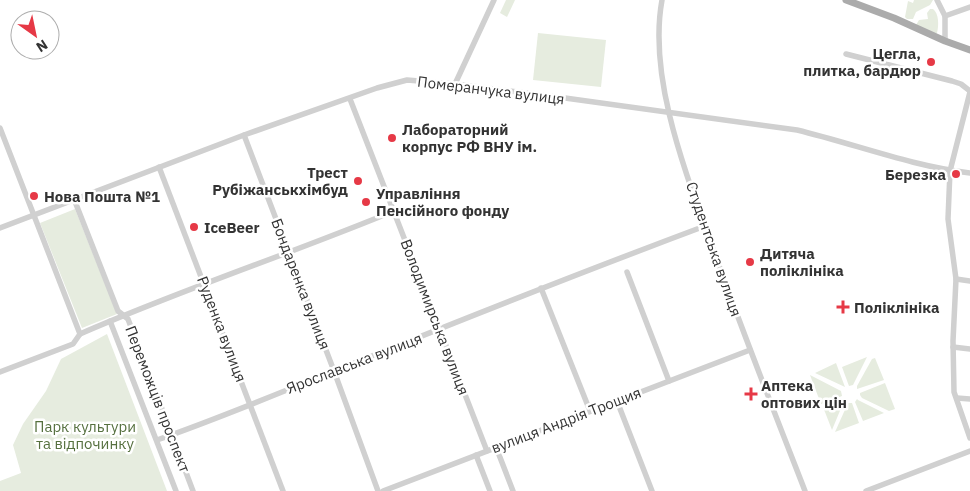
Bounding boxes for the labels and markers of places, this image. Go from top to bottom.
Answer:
place label: Цегла, плитка, бардюр [803,44,921,80]
marker: Цегла, плитка, бардюр [925,56,937,68]
place label: Лабораторний корпус РФ ВНУ ім. [402,120,537,156]
marker: Лабораторний корпус РФ ВНУ ім. [386,132,398,144]
place label: Трест Рубіжанськхімбуд [212,163,349,199]
place label: Березка [885,165,946,184]
marker: Березка [950,168,962,180]
marker: Трест Рубіжанськхімбуд [352,175,364,187]
place label: Управління Пенсійного фонду [376,184,509,220]
place label: Нова Пошта №1 [44,187,160,206]
marker: Нова Пошта №1 [28,190,40,202]
marker: Управління Пенсійного фонду [360,196,372,208]
place label: IceBeer [204,218,259,237]
marker: IceBeer [188,221,200,233]
place label: Дитяча поліклініка [760,244,844,280]
marker: Дитяча поліклініка [744,256,756,268]
place label: Поліклініка [854,298,940,317]
marker: Поліклініка [836,300,850,314]
place label: Аптека оптових цін [761,376,847,412]
marker: Аптека оптових цін [745,388,757,400]

